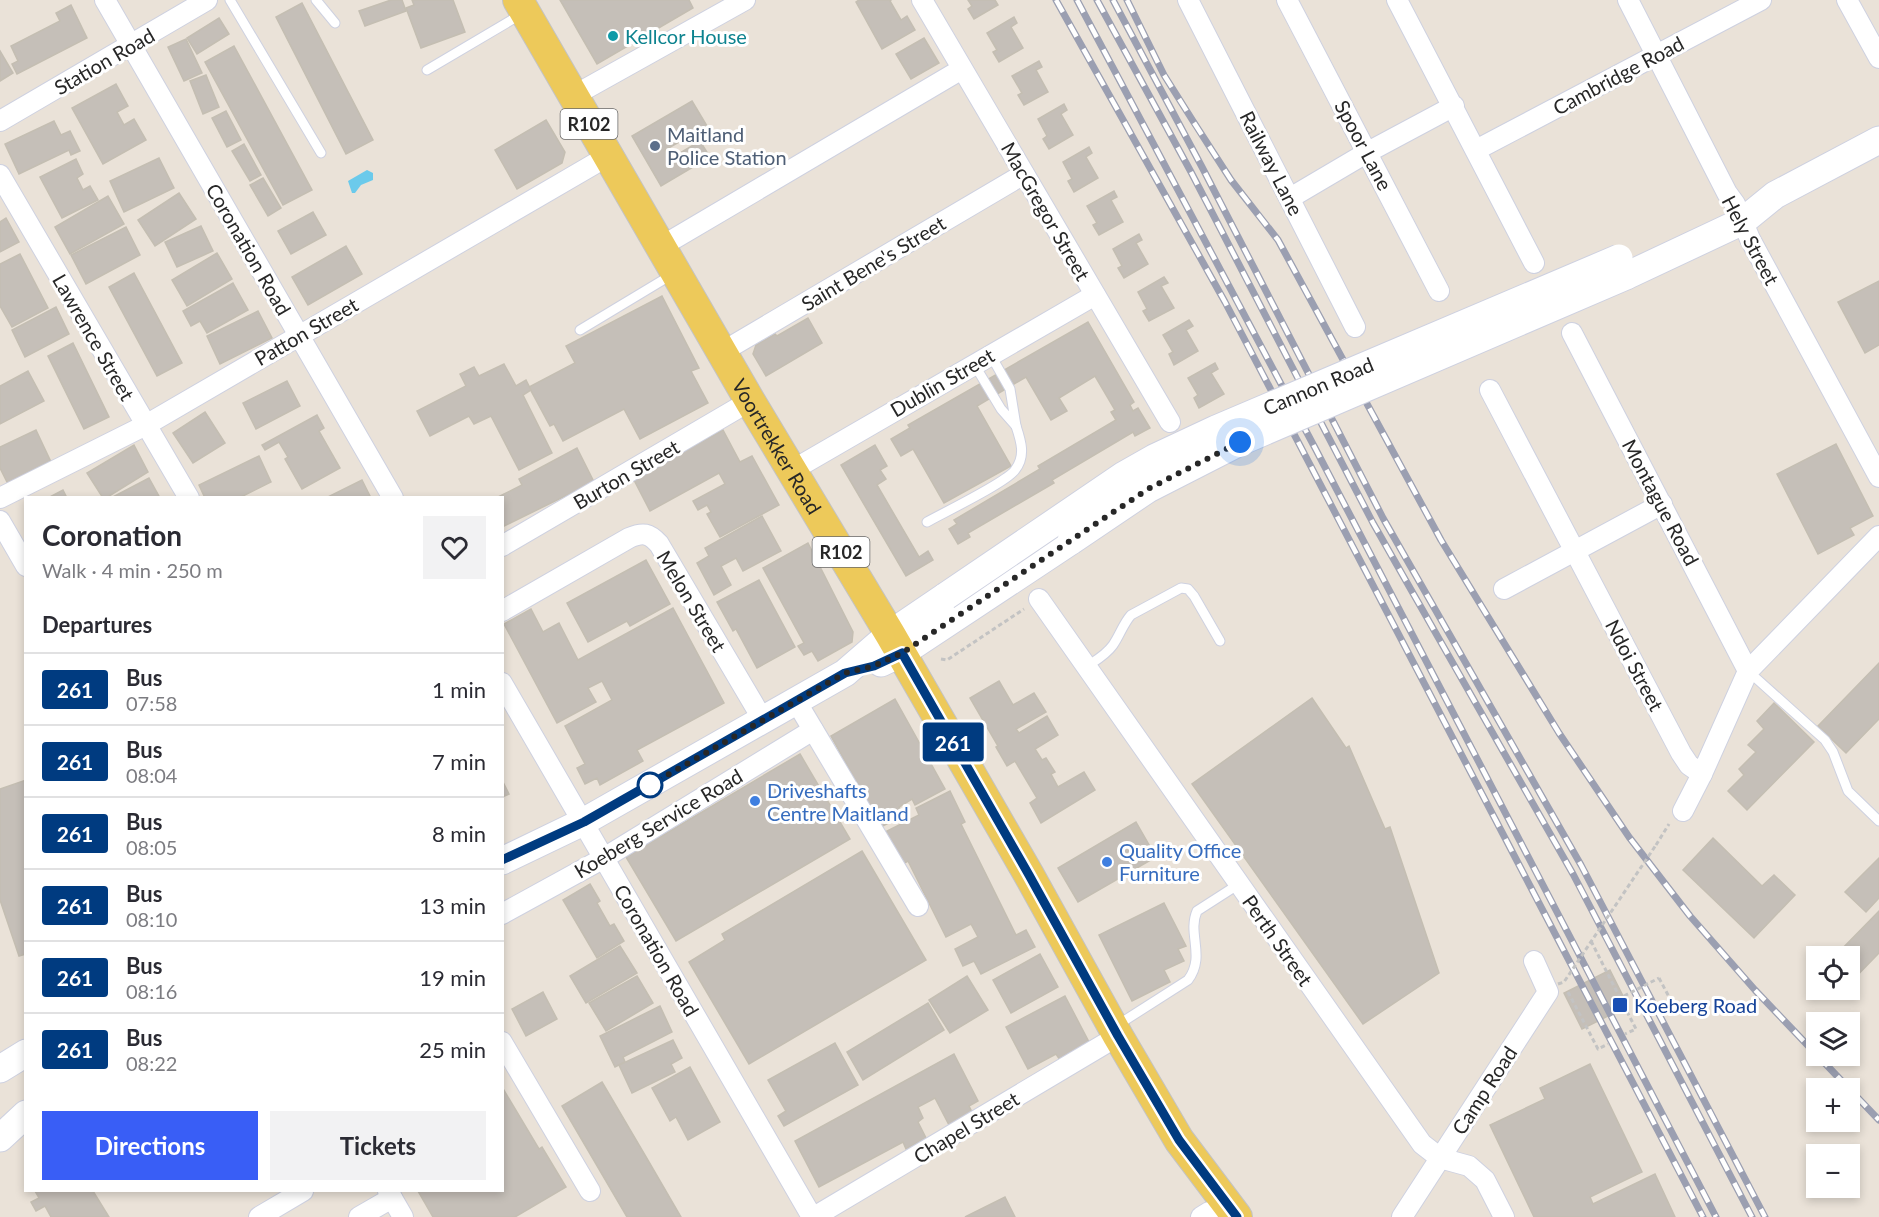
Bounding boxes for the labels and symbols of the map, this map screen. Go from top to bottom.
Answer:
street label: Station Road [50,23,158,99]
place label: Kellcor House [625,24,747,48]
marker: Kellcor House [606,29,620,43]
street label: Cambridge Road [1549,30,1687,120]
street label: Spoor Lane [1330,96,1398,194]
street label: Railway Lane [1235,107,1309,219]
road number: R102 [560,109,618,139]
place label: Maitland Police Station [667,122,787,169]
street label: MacGregor Street [997,138,1095,284]
marker: Maitland Police Station [648,139,662,153]
street label: Coronation Road [202,179,296,319]
street label: Hely Street [1717,191,1785,289]
street label: Saint Bene's Street [797,211,949,315]
street label: Lawrence Street [48,269,140,405]
street label: Patton Street [250,292,362,370]
street label: Dublin Street [886,343,998,421]
street label: Cannon Road [1259,352,1377,420]
street label: Voortrekker Road [728,374,827,518]
your location [1225,427,1255,457]
street label: Burton Street [569,434,683,514]
street label: Montague Road [1618,435,1704,569]
road number: R102 [812,537,870,567]
street label: Melon Street [652,546,732,656]
street label: Ndoi Street [1601,615,1669,715]
line badge: 261 [918,722,988,762]
street label: Koeberg Service Road [570,763,746,883]
unlabelled marker [637,772,663,798]
place label: Driveshafts Centre Maitland [767,778,909,825]
marker: Driveshafts Centre Maitland [748,794,762,808]
place label: Quality Office Furniture [1119,838,1241,885]
marker: Quality Office Furniture [1100,855,1114,869]
street label: Coronation Road [610,880,704,1020]
street label: Perth Street [1238,890,1318,990]
place label: Koeberg Road [1634,993,1757,1017]
marker: Koeberg Road [1611,996,1629,1014]
street label: Camp Road [1447,1041,1521,1139]
street label: Chapel Street [909,1086,1023,1168]

